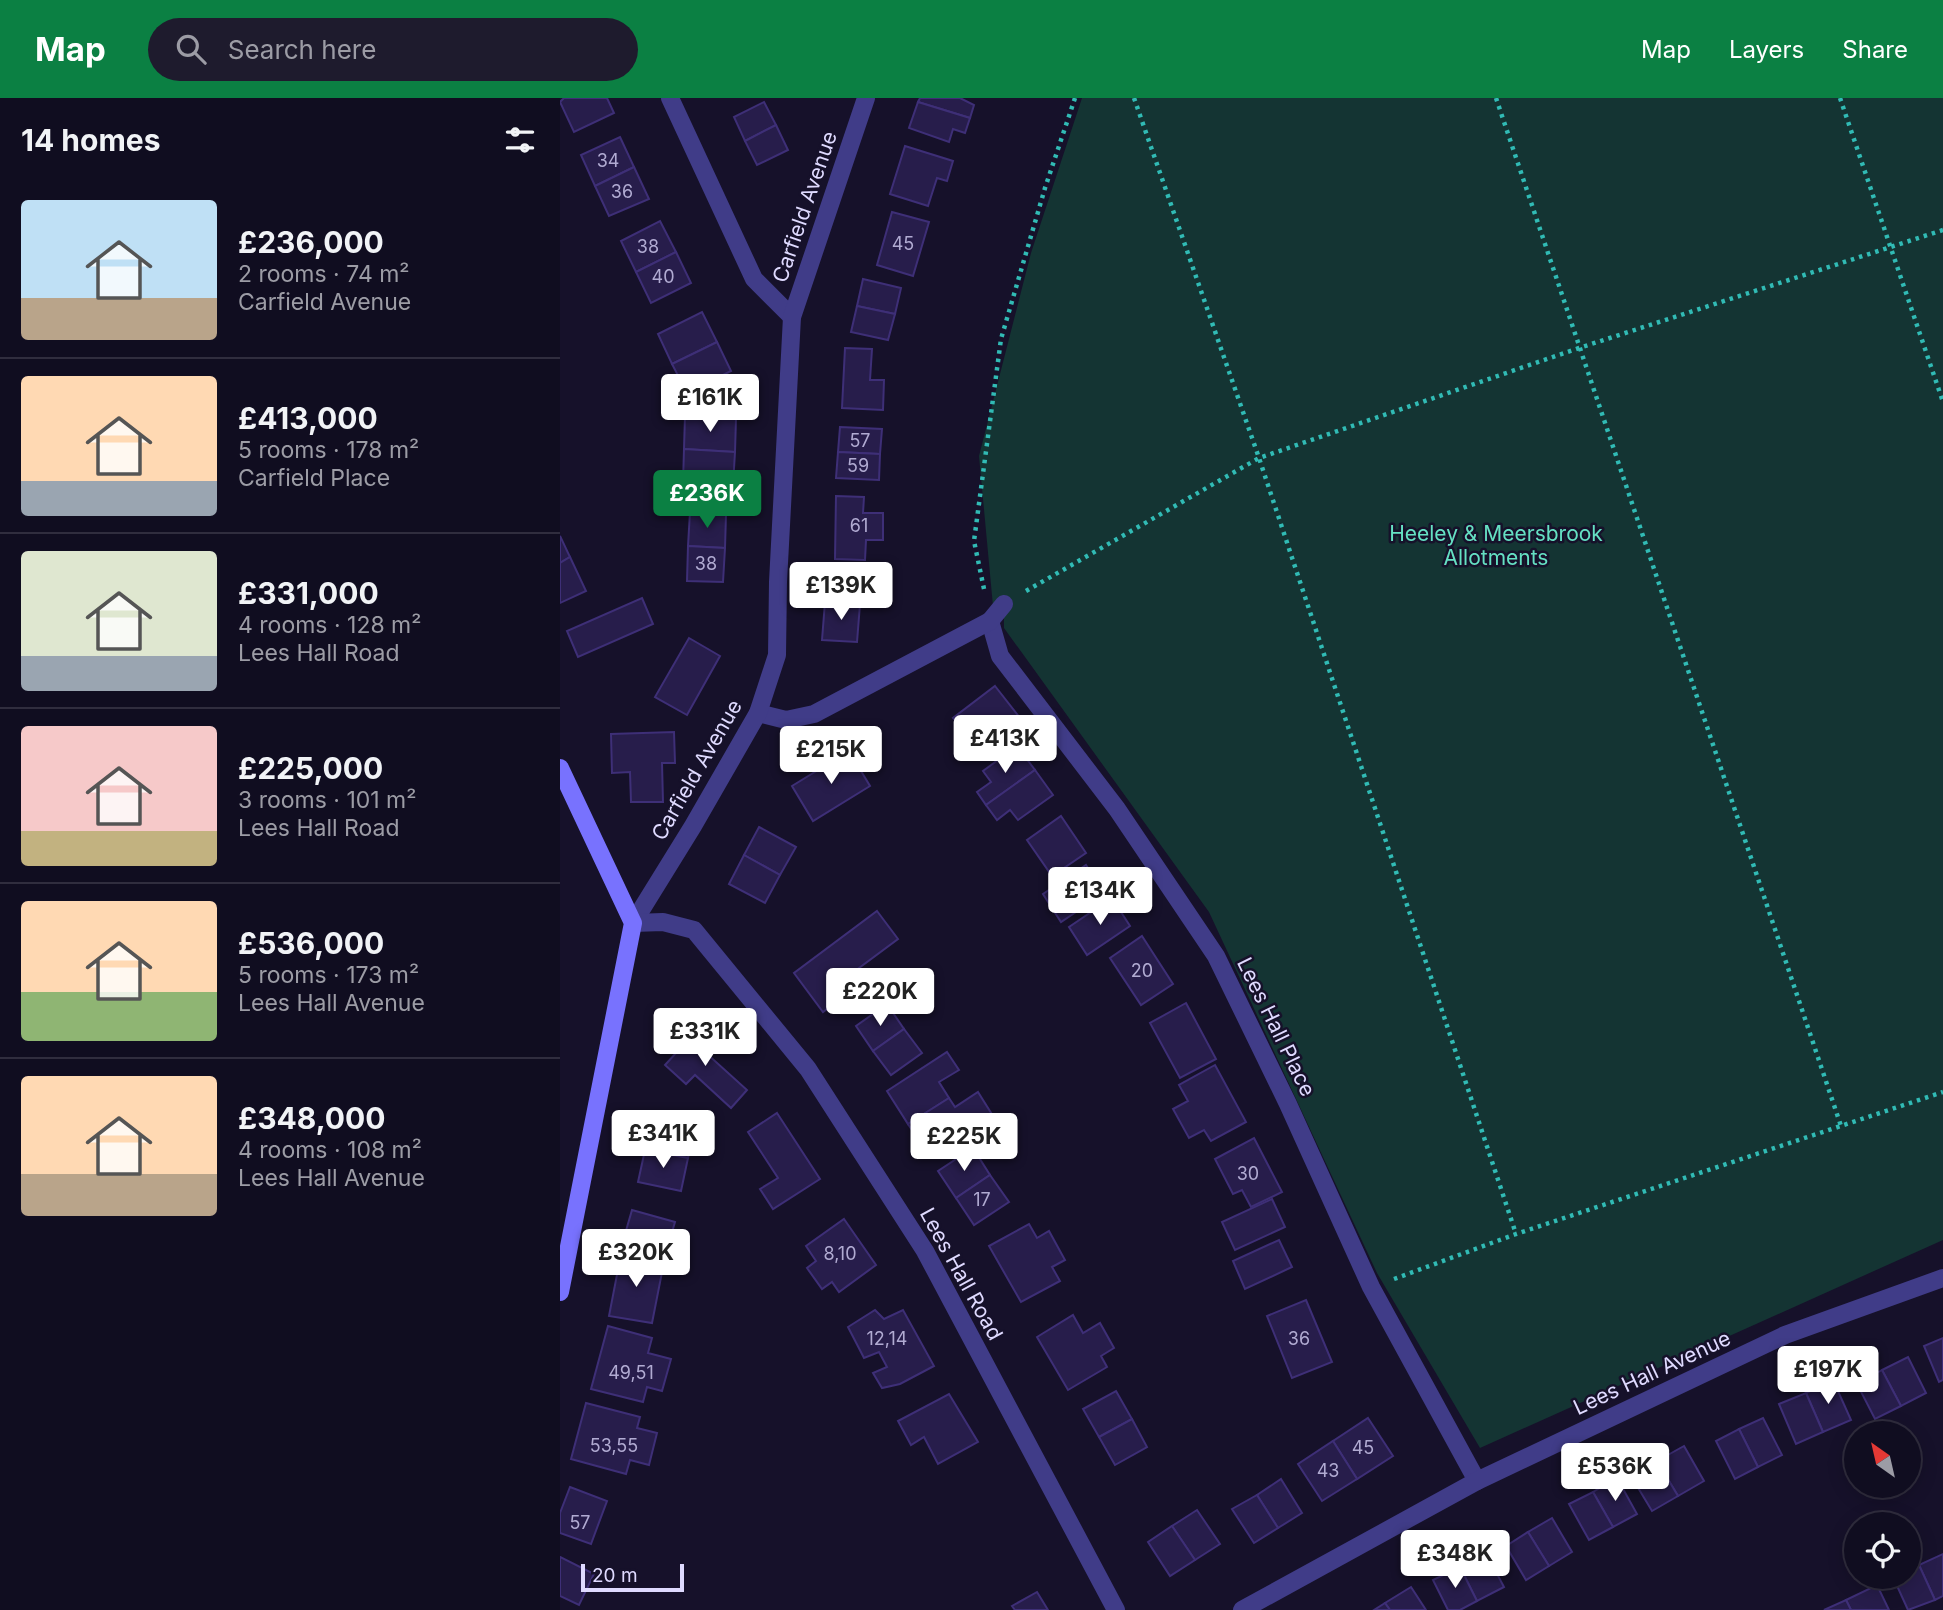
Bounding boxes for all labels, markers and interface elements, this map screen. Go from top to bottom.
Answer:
search box [148,18,638,81]
text: Map [35,29,106,69]
icon: search [172,30,210,68]
text: Search here [228,34,376,65]
text: Map [1641,35,1691,64]
text: Layers [1729,35,1804,64]
text: Share [1842,35,1908,64]
icon: filters [501,121,539,159]
text: 14 homes [21,122,160,158]
street label: Carfield Avenue [767,128,842,286]
house number: 34 [597,150,619,171]
house number: 36 [611,181,633,202]
text: £236,000 [238,224,384,260]
icon: home [77,228,161,312]
house number: 45 [892,233,914,254]
house number: 38 [637,236,659,257]
text: 2 rooms · 74 m² [238,260,410,288]
house number: 40 [652,266,674,287]
text: Carfield Avenue [238,288,411,316]
pin: £161K [661,374,759,434]
text: £161K [677,383,743,411]
text: £413,000 [238,400,378,436]
icon: home [77,404,161,488]
house number: 57 [849,430,871,451]
text: 5 rooms · 178 m² [238,436,419,464]
house number: 59 [847,455,869,476]
text: Carfield Place [238,464,390,492]
pin: £236K [658,470,756,530]
text: £236K [669,479,745,507]
house number: 61 [850,515,868,536]
park label: Heeley & Meersbrook Allotments [1389,521,1603,570]
house number: 38 [695,553,717,574]
pin: £139K [792,562,890,622]
text: £139K [806,571,876,599]
text: £331,000 [238,575,379,611]
icon: home [77,579,161,663]
text: 4 rooms · 128 m² [238,611,421,639]
text: Lees Hall Road [238,639,400,667]
street label: Carfield Avenue [646,695,747,844]
pin: £413K [956,716,1054,775]
text: £413K [970,724,1040,752]
pin: £215K [782,726,880,786]
text: £215K [796,735,866,763]
text: £225,000 [238,750,383,786]
icon: home [77,754,161,838]
text: 3 rooms · 101 m² [238,786,416,814]
text: Lees Hall Road [238,814,400,842]
pin: £134K [1051,868,1149,927]
text: £134K [1064,876,1136,904]
text: £536,000 [238,925,384,961]
icon: home [77,929,161,1013]
street label: Lees Hall Place [1232,953,1321,1100]
house number: 20 [1131,960,1153,981]
text: 5 rooms · 173 m² [238,961,419,989]
pin: £220K [831,968,929,1028]
text: £220K [842,977,918,1005]
text: Lees Hall Avenue [238,989,425,1017]
pin: £331K [656,1009,754,1068]
text: £331K [670,1017,740,1045]
text: £348,000 [238,1100,386,1136]
icon: home [77,1104,161,1188]
pin: £341K [614,1110,712,1170]
pin: £225K [915,1114,1013,1173]
text: £341K [628,1119,698,1147]
text: £225K [927,1122,1001,1150]
text: 4 rooms · 108 m² [238,1136,422,1164]
house number: 30 [1237,1163,1259,1184]
text: Lees Hall Avenue [238,1164,425,1192]
house number: 17 [973,1189,991,1210]
street label: Lees Hall Road [915,1203,1008,1344]
pin: £320K [587,1230,685,1289]
text: £320K [598,1238,674,1266]
house number: 8,10 [823,1243,857,1264]
street label: Lees Hall Avenue [1569,1325,1734,1420]
house number: 12,14 [867,1328,907,1349]
house number: 36 [1288,1328,1310,1349]
pin: £197K [1779,1346,1877,1406]
text: £197K [1793,1355,1863,1383]
house number: 49,51 [608,1362,654,1383]
north arrow [1844,1421,1922,1498]
map controls [1844,1421,1921,1589]
house number: 53,55 [590,1435,638,1456]
house number: 45 [1352,1437,1374,1458]
pin: £536K [1566,1444,1664,1503]
text: £536K [1577,1452,1653,1480]
house number: 43 [1317,1460,1339,1481]
house number: 57 [569,1512,591,1533]
button: locate [1844,1512,1921,1589]
pin: £348K [1406,1530,1504,1590]
text: £348K [1417,1539,1493,1567]
scale bar [581,1561,684,1593]
text: 20 m [592,1564,638,1587]

